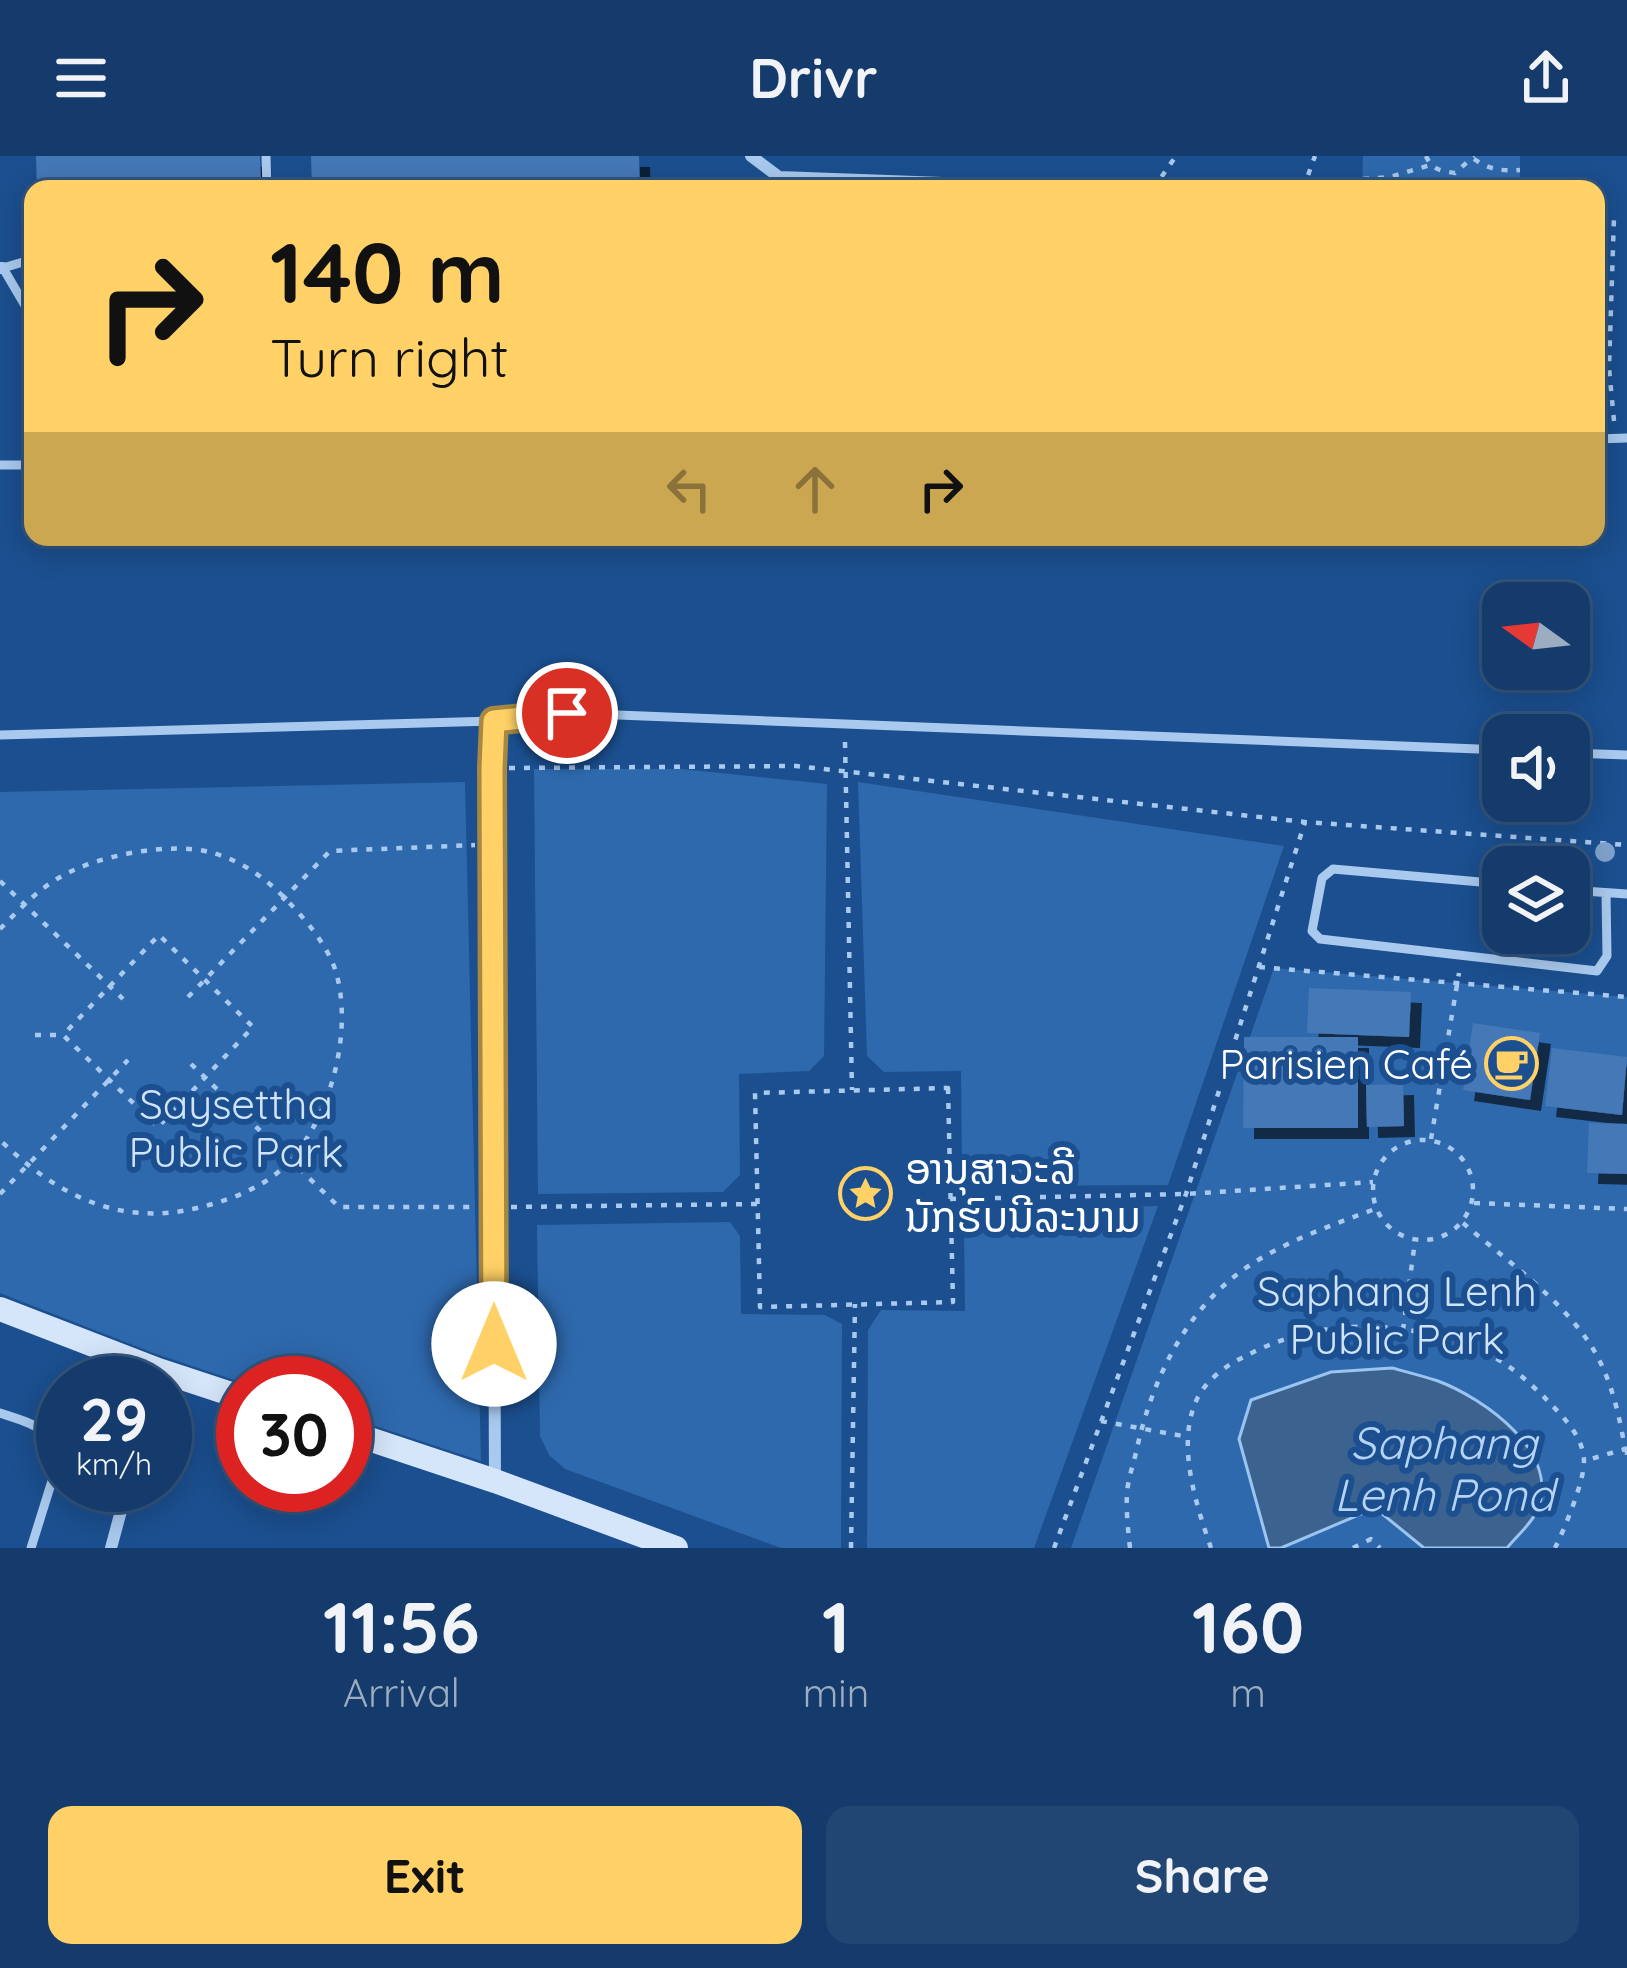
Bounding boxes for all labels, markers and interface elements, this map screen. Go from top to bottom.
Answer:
text: Drivr [749,44,878,112]
icon: menu [48,45,114,111]
icon: share [1513,45,1579,111]
text: 140 m [270,219,505,324]
icon: right [72,228,228,384]
text: Turn right [270,323,509,391]
icon: left [656,456,722,522]
icon: ahead [782,456,848,522]
icon: right [908,456,974,522]
north arrow [1482,582,1590,690]
map controls [1482,582,1590,954]
pin [516,662,618,764]
icon: arrive [534,680,600,746]
button: sound [1482,714,1590,822]
button: layers [1482,846,1590,954]
cafe icon: Parisien Café [1484,1036,1540,1092]
place label: Parisien Café [1219,1037,1473,1090]
park label: Saysettha Public Park [129,1077,343,1178]
place label: ອານຸສາວະລີ ນັກຮົບນີລະນາມ [905,1142,1141,1243]
place icon: ອານຸສາວະລີ ນັກຮົບນີລະນາມ [838,1165,894,1221]
park label: Saphang Lenh Public Park [1257,1264,1537,1365]
position arrow [431,1281,557,1407]
speed limit sign: 30 [216,1356,372,1512]
text: 29 [80,1381,148,1456]
water label: Saphang Lenh Pond [1334,1414,1559,1522]
text: km/h [76,1445,152,1483]
text: 11:56 [323,1581,480,1671]
text: 1 [822,1581,850,1671]
text: 160 [1192,1581,1304,1671]
text: Arrival [343,1668,460,1717]
text: min [803,1668,869,1717]
text: m [1230,1668,1266,1717]
button: Exit [48,1806,802,1944]
button: Share [826,1806,1579,1944]

